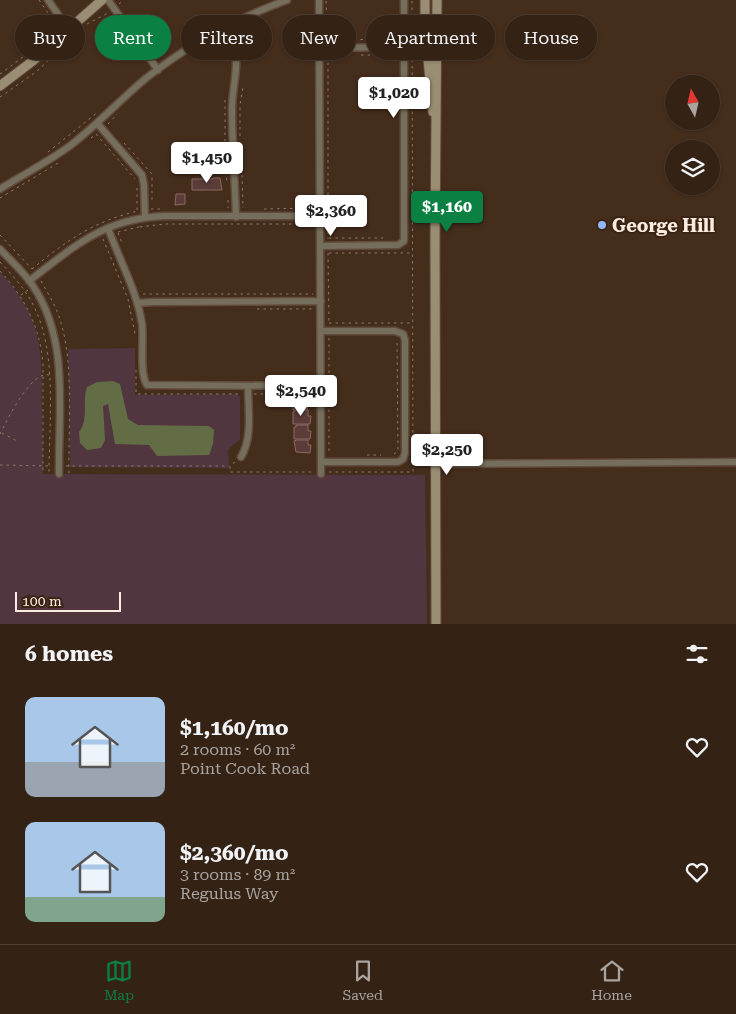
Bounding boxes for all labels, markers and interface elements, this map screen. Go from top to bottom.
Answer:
chip: Buy [15,15,85,60]
chip: Rent [95,15,171,60]
chip: Filters [181,15,272,60]
chip: New [282,15,356,60]
chip: Apartment [366,15,495,60]
chip: House [505,15,597,60]
north arrow [665,75,720,130]
map controls [665,75,720,195]
pin: $1,020 [353,76,435,119]
text: $1,020 [369,83,419,102]
button: layers [665,140,720,195]
pin: $1,450 [166,142,248,184]
text: $1,450 [182,148,232,167]
pin: $1,160 [406,190,488,233]
pin: $2,360 [290,194,372,237]
text: $1,160 [422,197,472,216]
text: $2,360 [306,201,356,220]
place label: George Hill [612,215,715,236]
marker: George Hill [596,219,608,231]
pin: $2,540 [260,374,342,417]
text: $2,540 [276,381,326,400]
pin: $2,250 [406,434,488,476]
text: $2,250 [422,440,472,459]
scale bar [15,589,121,612]
text: 100 m [22,593,62,609]
icon: filters [683,640,711,668]
text: 6 homes [25,642,113,666]
text: $1,160/mo [180,716,289,740]
icon: home [65,717,125,777]
icon: heart [683,733,711,761]
text: 2 rooms · 60 m² [180,740,295,759]
text: Point Cook Road [180,759,310,778]
text: $2,360/mo [180,841,289,865]
icon: home [65,842,125,902]
icon: heart [683,858,711,886]
text: 3 rooms · 89 m² [180,865,295,884]
text: Regulus Way [180,884,279,903]
tab: Map [104,957,134,1003]
tab: Saved [342,957,383,1003]
tab: Home [591,957,632,1003]

